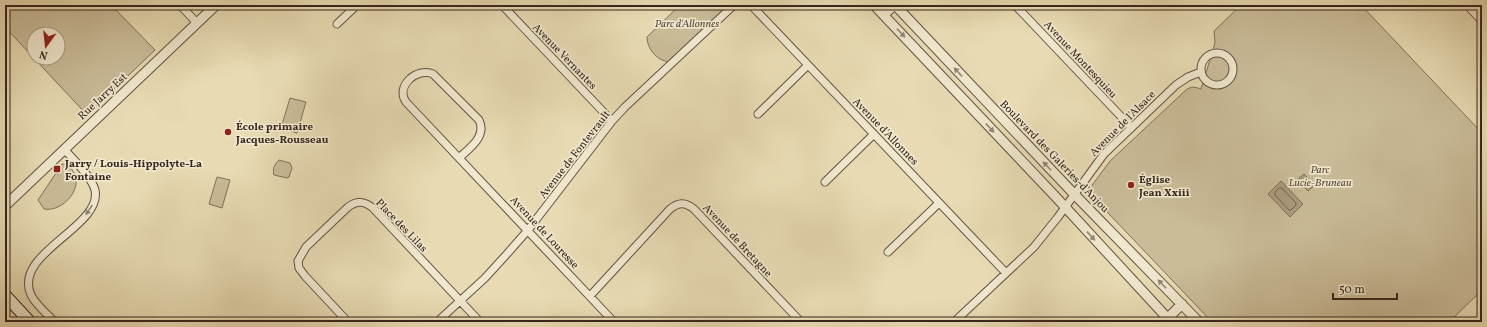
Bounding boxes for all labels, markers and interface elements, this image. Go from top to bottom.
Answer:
park label: Parc d'Allonnes [655,17,719,32]
street label: Avenue Montesquieu [1040,18,1120,102]
street label: Avenue Vernantes [528,21,600,94]
north arrow [26,26,66,66]
one-way arrow [896,28,906,38]
text: N [38,46,50,62]
one-way arrow [954,67,963,76]
street label: Rue Jarry Est [75,70,131,124]
street label: Avenue de l'Alsace [1087,88,1159,160]
street label: Avenue d'Allonnes [849,95,921,169]
street label: Boulevard des Galeries-d'Anjou [996,97,1112,217]
street label: Avenue de Fontevrault [536,108,614,202]
place label: École primaire Jacques-Rousseau [235,120,329,148]
one-way arrow [985,123,995,133]
marker: École primaire Jacques-Rousseau [223,127,233,137]
place label: Jarry / Louis-Hippolyte-La Fontaine [64,157,202,185]
one-way arrow [1043,161,1052,171]
park label: Parc Lucie-Bruneau [1288,163,1352,191]
marker: Jarry / Louis-Hippolyte-La Fontaine [52,164,62,174]
place label: Église Jean Xxiii [1138,173,1190,201]
marker: Église Jean Xxiii [1126,180,1136,190]
street label: Avenue de Louresse [506,193,582,273]
street label: Place des Lilas [372,196,430,256]
street label: Avenue de Bretagne [699,201,775,281]
one-way arrow [85,205,93,216]
one-way arrow [1086,231,1096,241]
scale bar [1333,275,1397,301]
one-way arrow [1157,279,1167,289]
text: 50 m [1339,282,1365,298]

